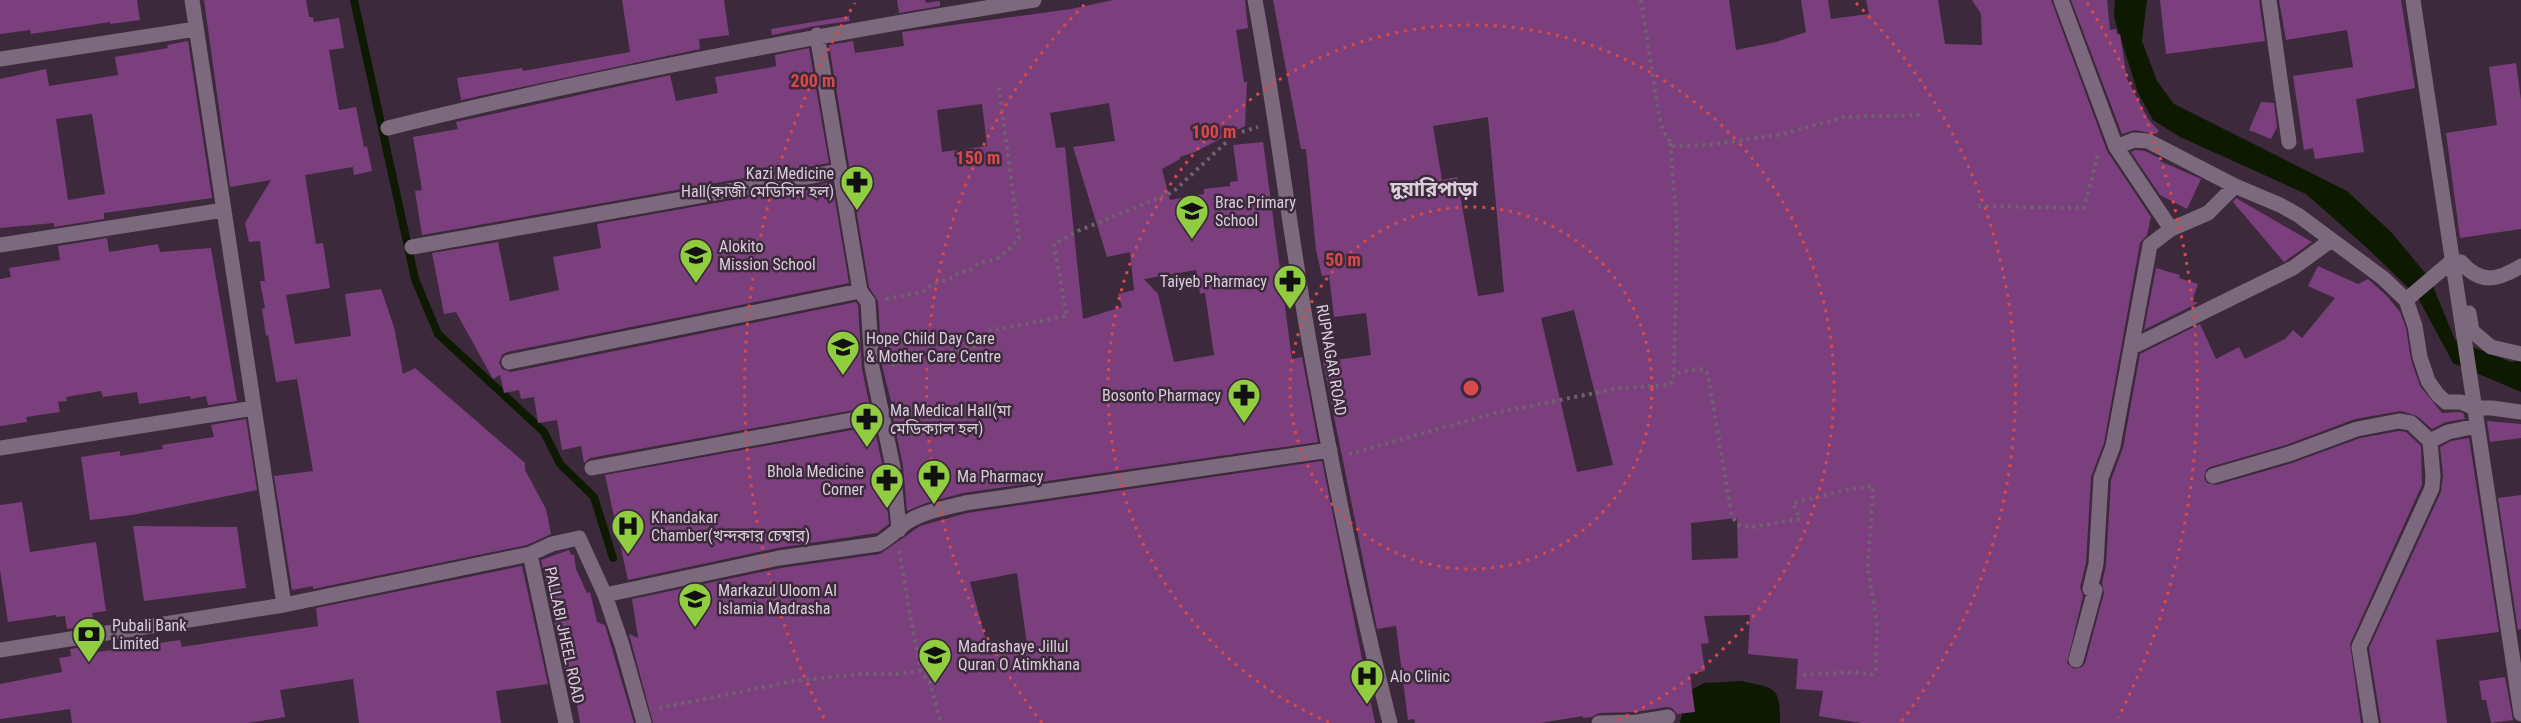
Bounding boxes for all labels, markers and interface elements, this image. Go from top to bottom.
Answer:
text: 200 m [791,70,835,91]
text: 100 m [1192,121,1236,142]
text: 150 m [956,147,1000,168]
place label: Kazi Medicine Hall(কাজী মেডিসিন হল) [681,164,834,201]
pharmacy icon: Kazi Medicine Hall(কাজী মেডিসিন হল) [839,164,875,211]
district label: দুয়ারিপাড়া [1389,177,1478,201]
school or university icon: Brac Primary School [1174,193,1210,240]
place label: Brac Primary School [1215,193,1296,230]
school or university icon: Alokito Mission School [678,237,714,284]
place label: Alokito Mission School [719,237,816,274]
text: 50 m [1325,249,1361,270]
pharmacy icon: Taiyeb Pharmacy [1272,263,1308,310]
place label: Taiyeb Pharmacy [1160,272,1267,291]
street label: RUPNAGAR ROAD [1312,303,1351,417]
school or university icon: Hope Child Day Care & Mother Care Centre [825,329,861,376]
place label: Hope Child Day Care & Mother Care Centre [866,329,1001,366]
pharmacy icon: Bosonto Pharmacy [1226,377,1262,424]
centre of rings [1461,378,1481,398]
place label: Bosonto Pharmacy [1102,386,1221,405]
pharmacy icon: Ma Medical Hall(মা মেডিক্যাল হল) [849,401,885,448]
place label: Ma Medical Hall(মা মেডিক্যাল হল) [890,401,1012,438]
pharmacy icon: Ma Pharmacy [916,458,952,505]
place label: Bhola Medicine Corner [767,462,864,499]
pharmacy icon: Bhola Medicine Corner [869,462,905,509]
place label: Ma Pharmacy [957,467,1044,486]
hospital icon: Khandakar Chamber(খন্দকার চেম্বার) [610,508,646,555]
place label: Khandakar Chamber(খন্দকার চেম্বার) [651,508,810,545]
street label: PALLABI JHEEL ROAD [541,565,588,705]
school or university icon: Markazul Uloom Al Islamia Madrasha [677,581,713,628]
place label: Markazul Uloom Al Islamia Madrasha [718,581,837,618]
bank icon: Pubali Bank Limited [71,616,107,663]
place label: Pubali Bank Limited [112,616,187,653]
school or university icon: Madrashaye Jillul Quran O Atimkhana [917,637,953,684]
place label: Madrashaye Jillul Quran O Atimkhana [958,637,1080,674]
hospital icon: Alo Clinic [1349,658,1385,705]
place label: Alo Clinic [1390,667,1450,686]

